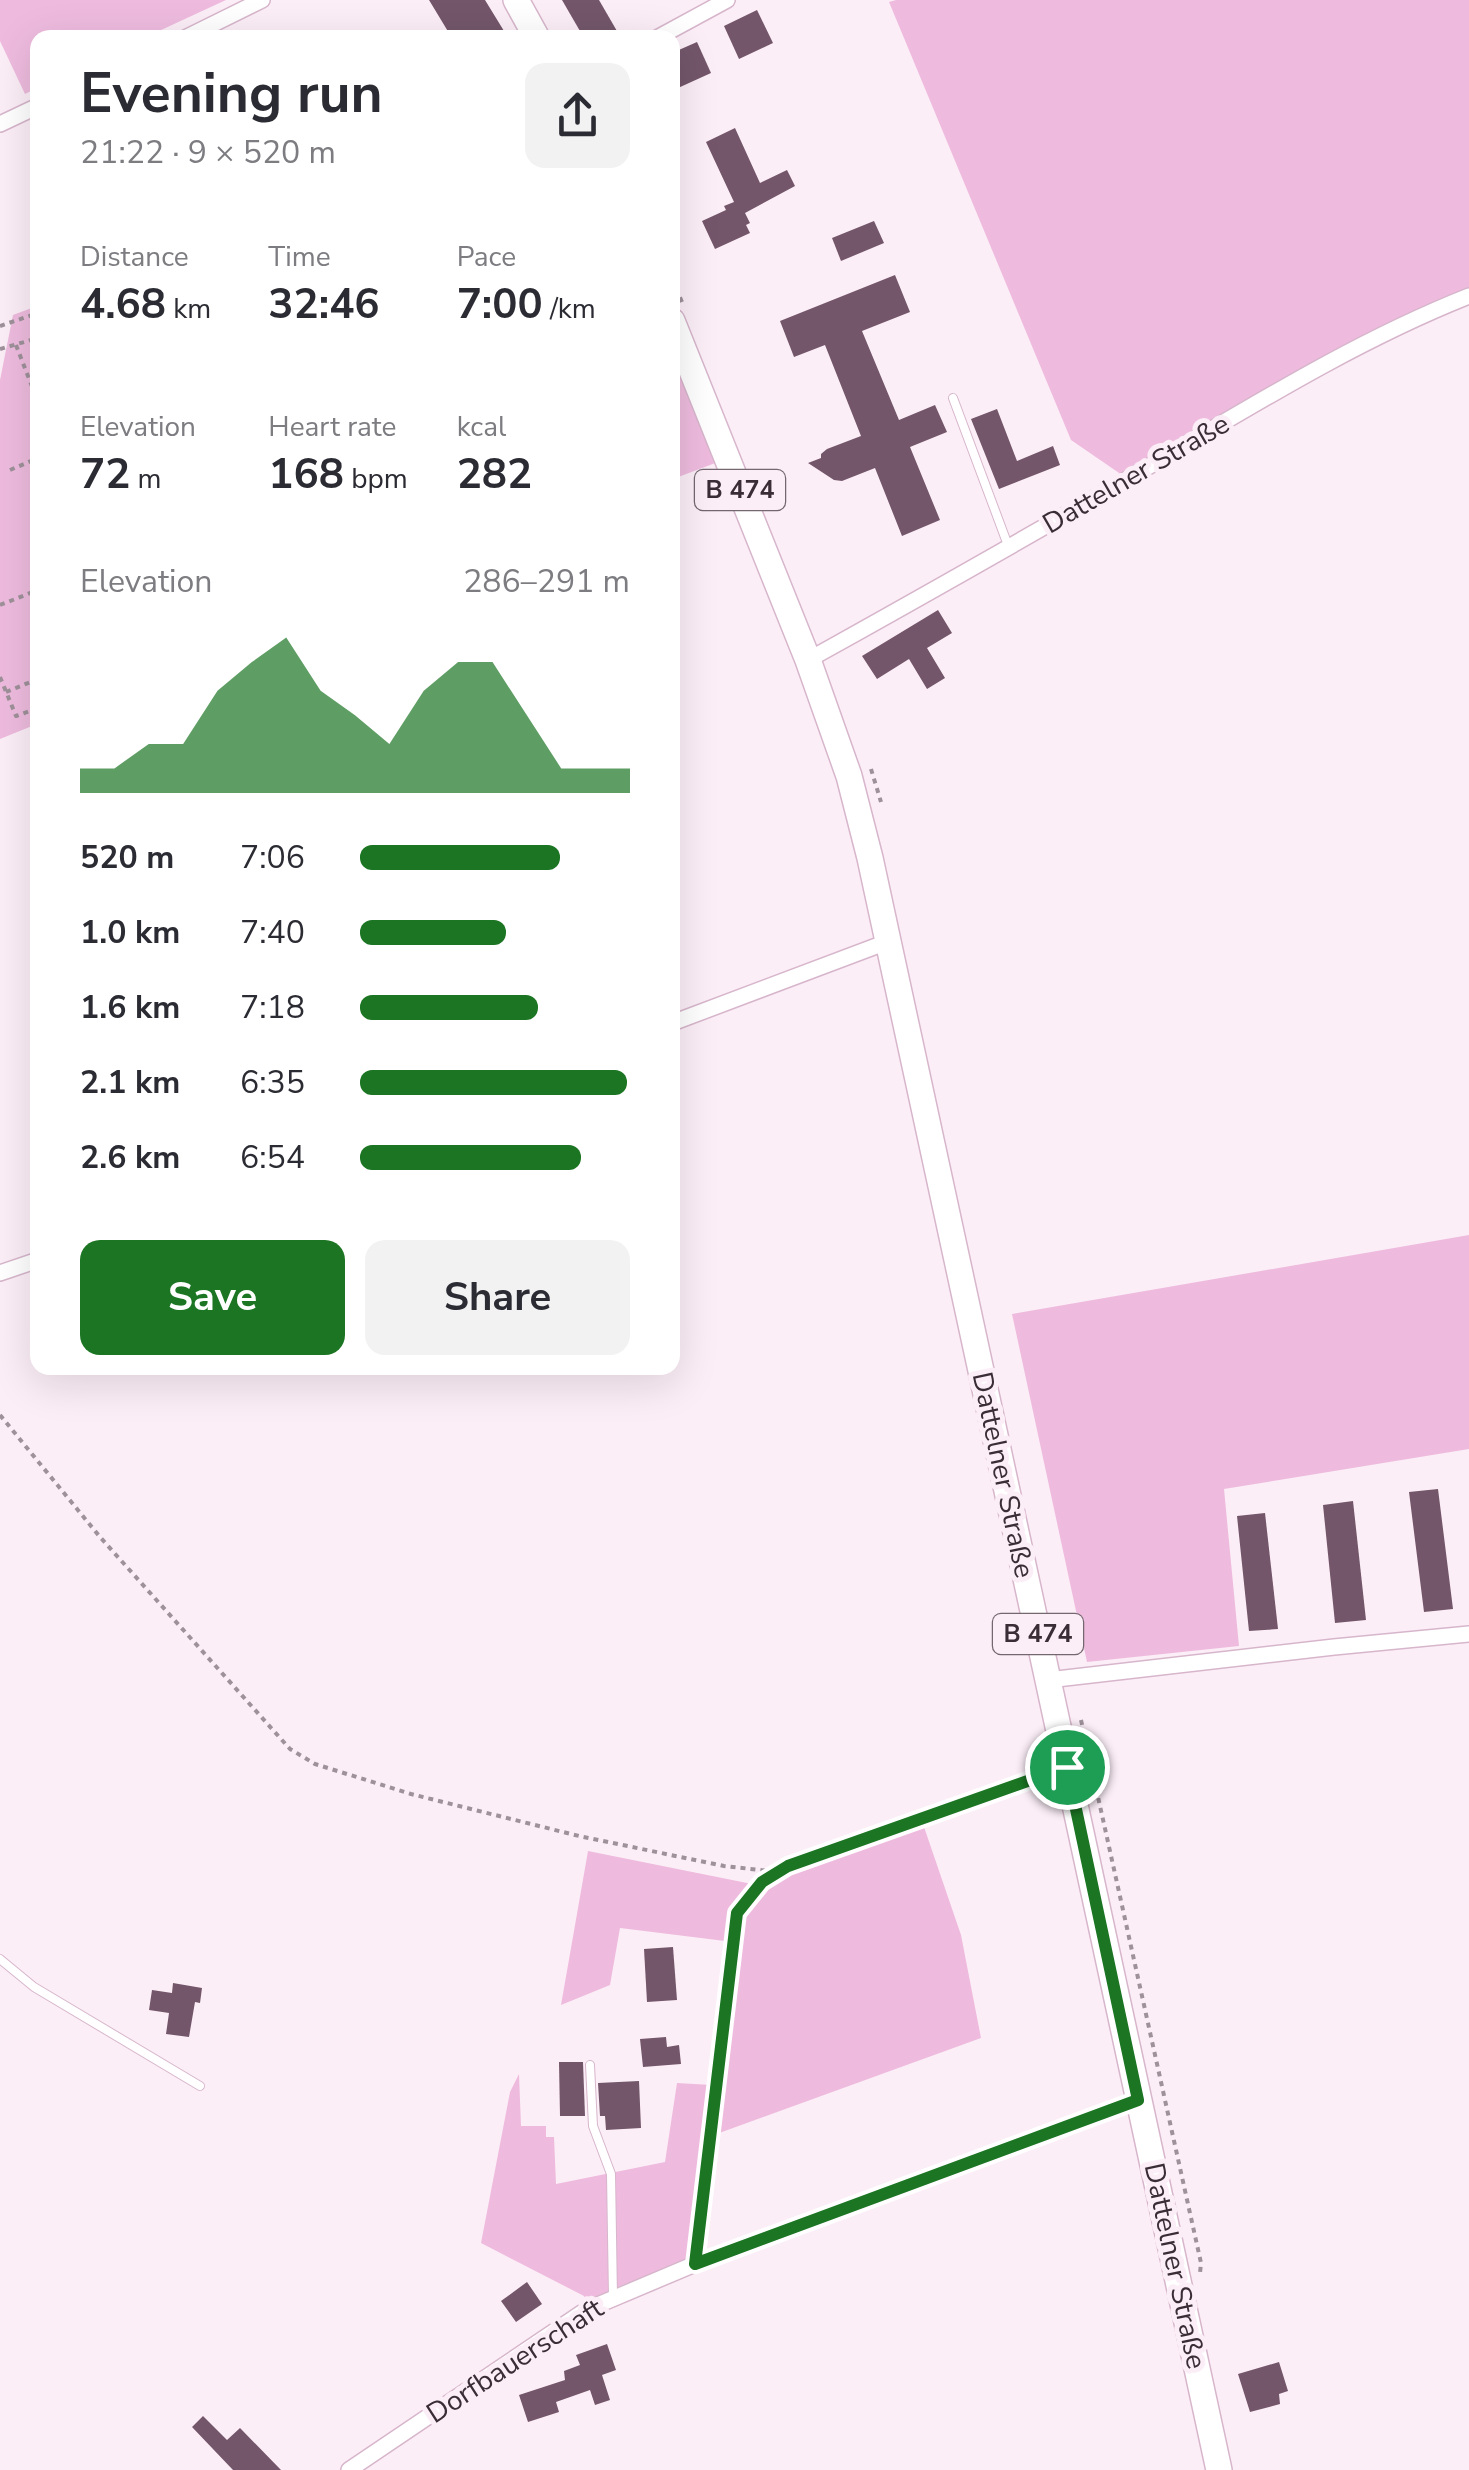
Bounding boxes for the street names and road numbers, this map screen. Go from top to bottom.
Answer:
street label: Dattelner Straße [1036,405,1236,543]
road number: B 474 [695,470,785,510]
street label: Dattelner Straße [963,1368,1043,1582]
road number: B 474 [993,1614,1083,1654]
street label: Dattelner Straße [1135,2159,1215,2373]
street label: Dorfbauerschaft [419,2289,611,2432]

